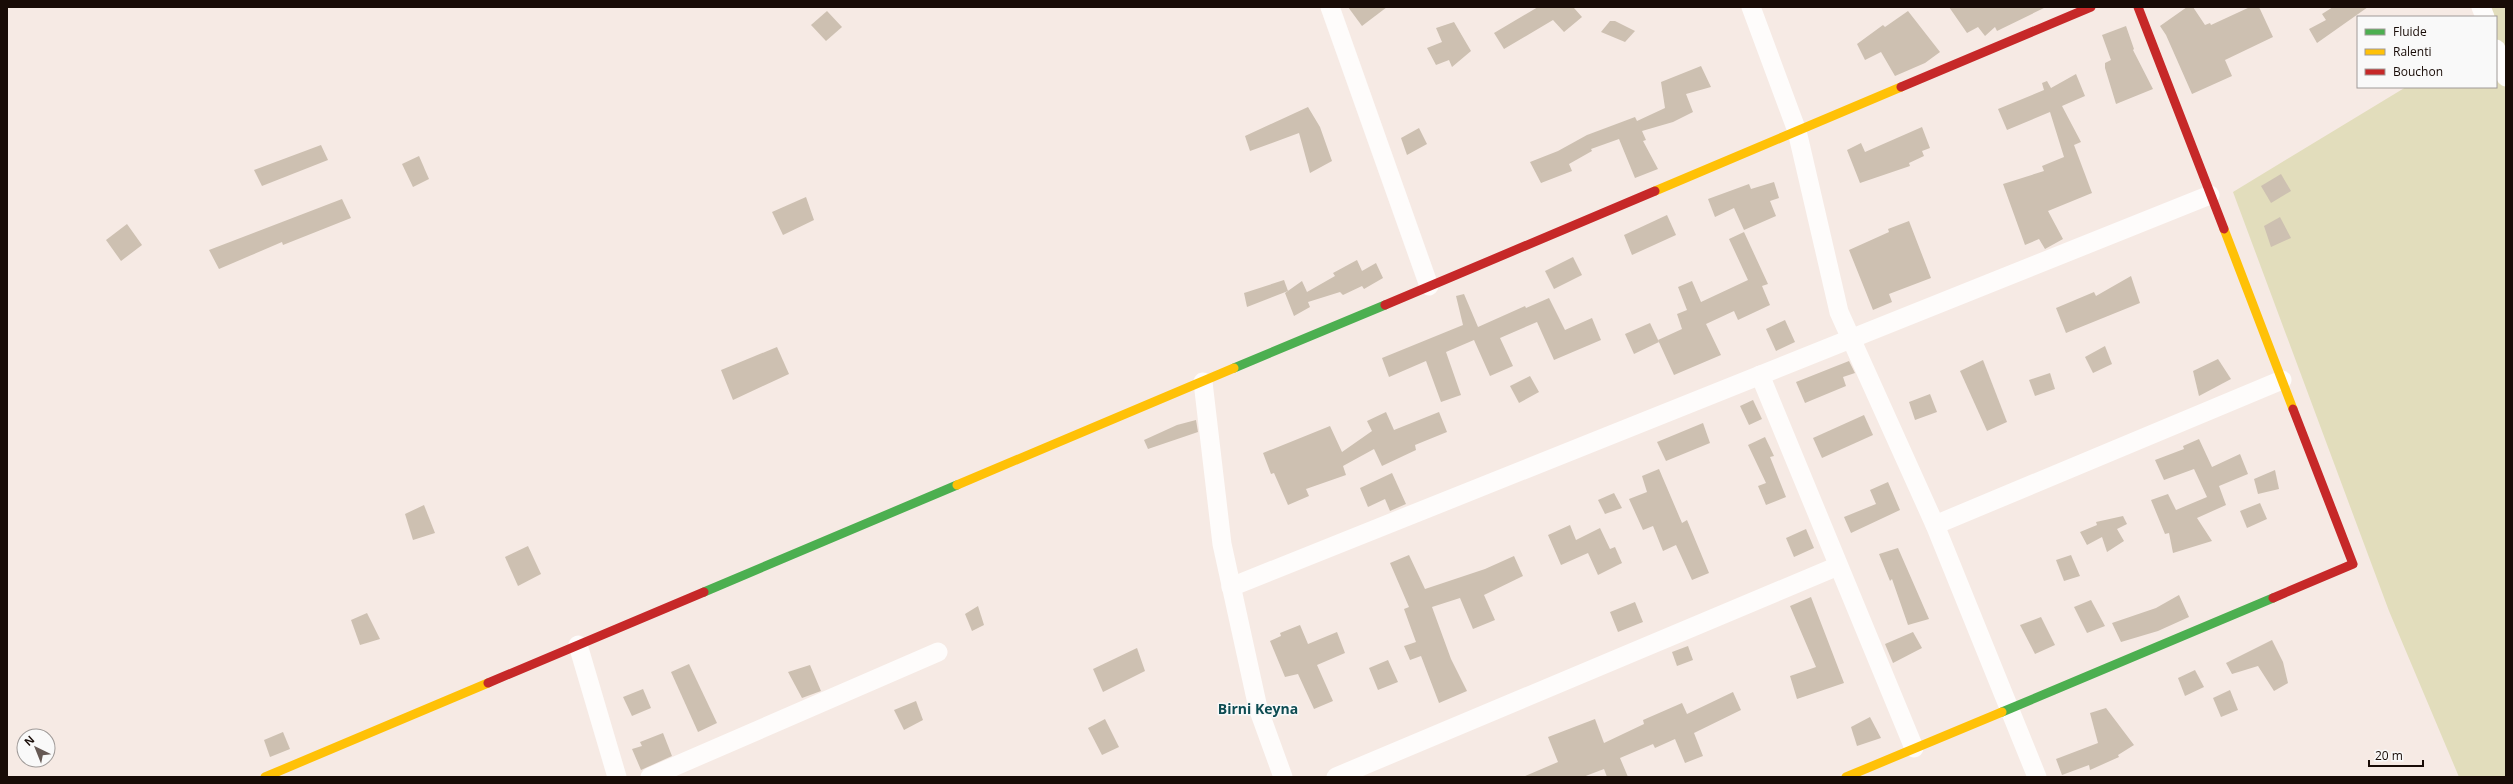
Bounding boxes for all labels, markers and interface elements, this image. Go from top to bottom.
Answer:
legend [2357,16,2497,88]
text: Fluide [2393,23,2427,40]
text: Ralenti [2393,43,2432,60]
text: Bouchon [2393,63,2443,80]
district label: Birni Keyna [1218,699,1298,718]
north arrow [16,728,56,768]
text: N [20,732,37,749]
scale bar [2369,742,2423,768]
text: 20 m [2375,747,2403,764]

